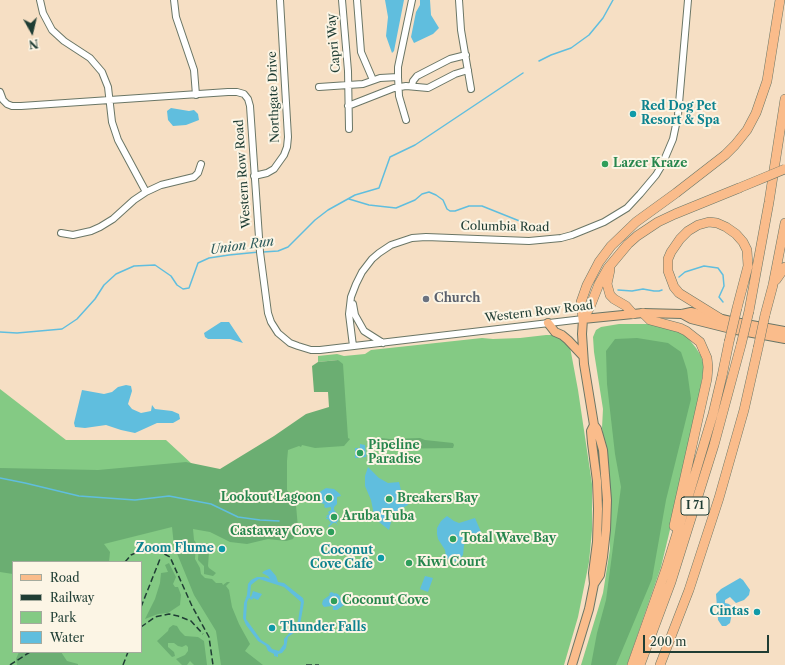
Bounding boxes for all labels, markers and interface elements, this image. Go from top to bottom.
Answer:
north arrow [12,12,52,52]
street label: Capri Way [324,13,344,73]
text: N [28,36,39,51]
street label: Northgate Drive [265,51,283,143]
place label: Red Dog Pet Resort & Spa [641,100,720,128]
marker: Red Dog Pet Resort & Spa [628,109,638,119]
street label: Western Row Road [232,119,254,229]
place label: Lazer Kraze [613,157,687,171]
marker: Lazer Kraze [600,159,610,169]
street label: Columbia Road [460,219,550,235]
water label: Union Run [209,234,275,258]
place label: Church [434,292,480,306]
marker: Church [421,294,431,304]
street label: Western Row Road [484,298,594,326]
place label: Pipeline Paradise [368,439,421,467]
marker: Pipeline Paradise [355,448,365,458]
place label: Lookout Lagoon [221,491,321,505]
place label: Breakers Bay [397,492,478,506]
marker: Lookout Lagoon [324,493,334,503]
marker: Breakers Bay [384,494,394,504]
road number: I 71 [681,497,709,515]
place label: Aruba Tuba [342,510,415,524]
marker: Aruba Tuba [329,512,339,522]
place label: Castaway Cove [230,525,323,539]
marker: Castaway Cove [326,527,336,537]
place label: Total Wave Bay [461,532,556,546]
marker: Total Wave Bay [448,534,458,544]
place label: Zoom Flume [136,542,214,556]
marker: Zoom Flume [217,544,227,554]
place label: Coconut Cove Cafe [310,544,373,572]
marker: Coconut Cove Cafe [376,553,386,563]
place label: Kiwi Court [417,556,485,570]
marker: Kiwi Court [404,558,414,568]
legend [12,561,142,653]
text: Road [50,570,80,585]
text: Railway [50,590,95,605]
place label: Coconut Cove [342,594,429,608]
marker: Coconut Cove [329,596,339,606]
place label: Cintas [710,605,749,619]
marker: Cintas [752,607,762,617]
text: Park [50,610,76,625]
place label: Thunder Falls [280,621,366,635]
marker: Thunder Falls [267,623,277,633]
scale bar [645,627,771,653]
text: Water [50,630,84,645]
text: 200 m [650,634,687,649]

